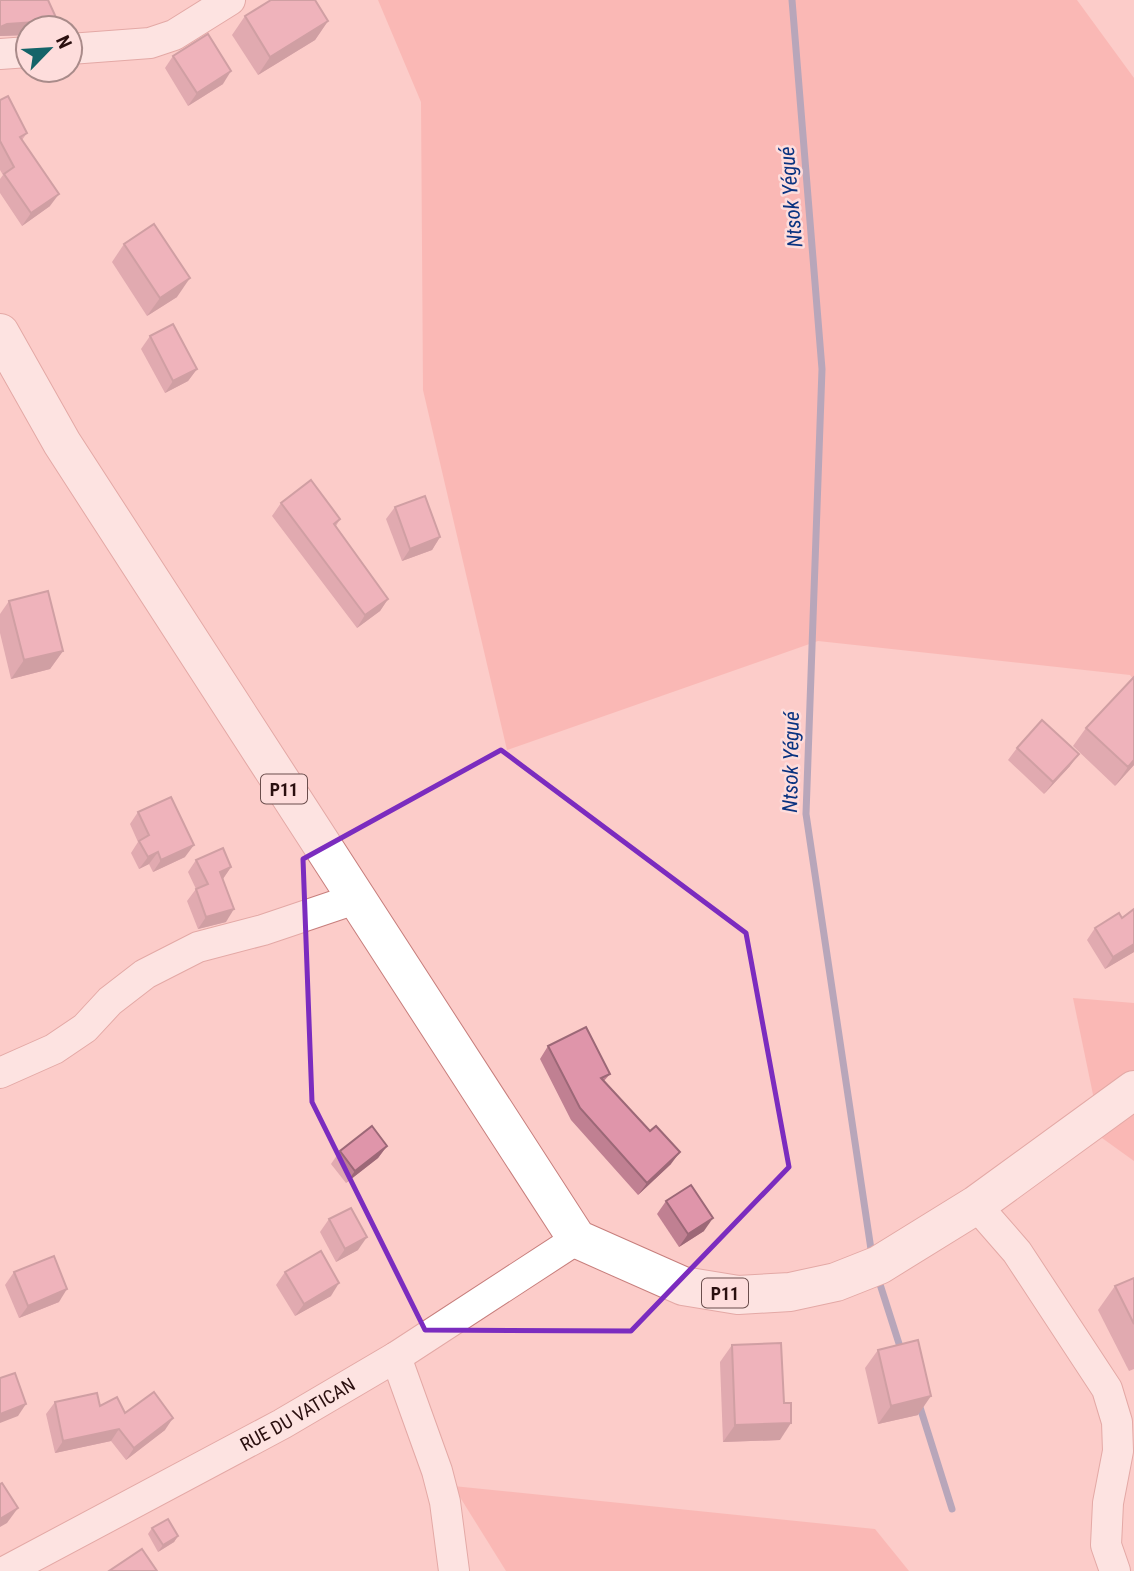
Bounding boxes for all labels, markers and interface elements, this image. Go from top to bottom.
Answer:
north arrow [14,14,84,84]
text: N [51,32,77,52]
water label: Ntsok Yégué [775,145,807,248]
water label: Ntsok Yégué [778,711,804,813]
road number: P11 [261,774,307,804]
road number: P11 [702,1278,748,1308]
street label: RUE DU VATICAN [236,1372,359,1456]

